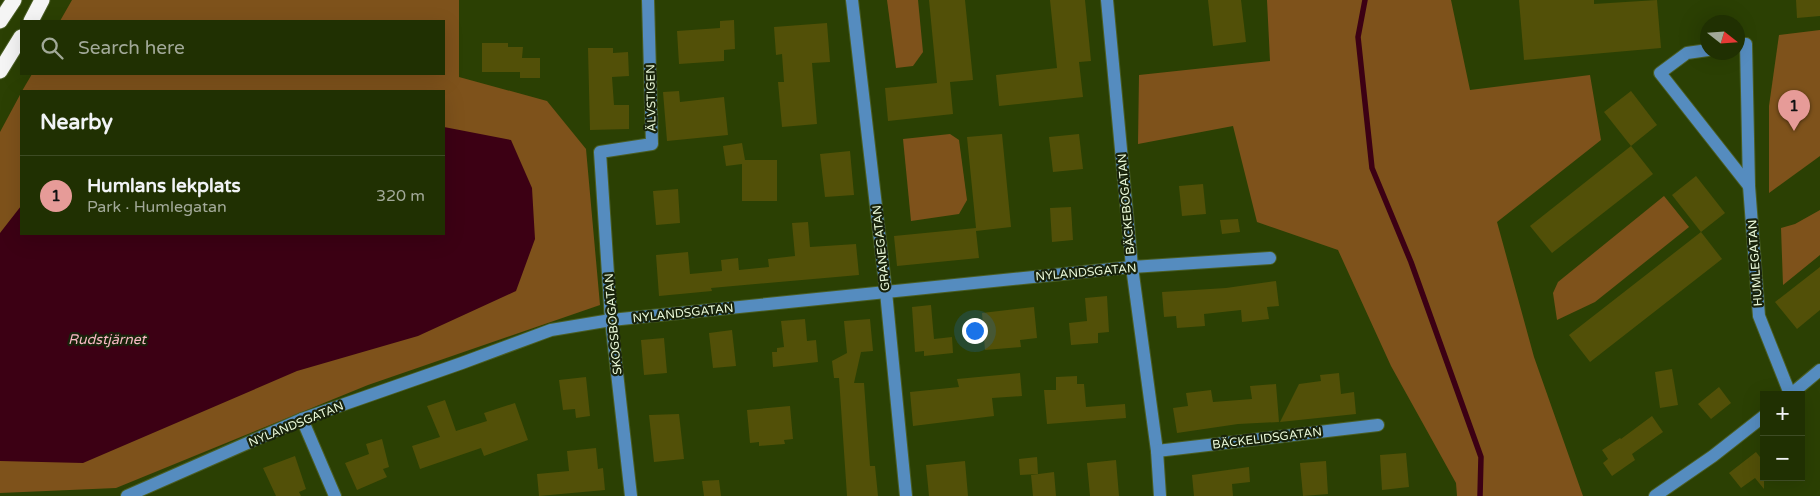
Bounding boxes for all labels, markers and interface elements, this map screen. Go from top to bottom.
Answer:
north arrow [1700,15,1745,60]
search box [20,20,445,75]
icon: search [38,34,66,62]
text: Search here [78,37,185,59]
street label: ÄLVSTIGEN [643,64,659,132]
pin: 1 [1778,90,1810,131]
text: Nearby [40,110,113,135]
street label: BÄCKEBOGATAN [1115,153,1137,255]
text: Humlans lekplats [87,175,241,197]
text: 1 [51,186,61,206]
text: 320 m [376,186,425,206]
text: Park · Humlegatan [87,197,227,217]
street label: GRANEGATAN [870,204,892,292]
street label: HUMLEGATAN [1745,219,1765,307]
street label: NYLANDSGATAN [1035,261,1137,283]
street label: SKOGSBOGATAN [602,273,624,375]
street label: NYLANDSGATAN [632,301,734,325]
your location [962,318,988,344]
water label: Rudstjärnet [68,331,148,348]
map controls [1760,391,1805,481]
button: + [1760,391,1805,436]
street label: NYLANDSGATAN [246,399,346,449]
street label: BÄCKELIDSGATAN [1211,424,1323,452]
button: − [1760,436,1805,481]

